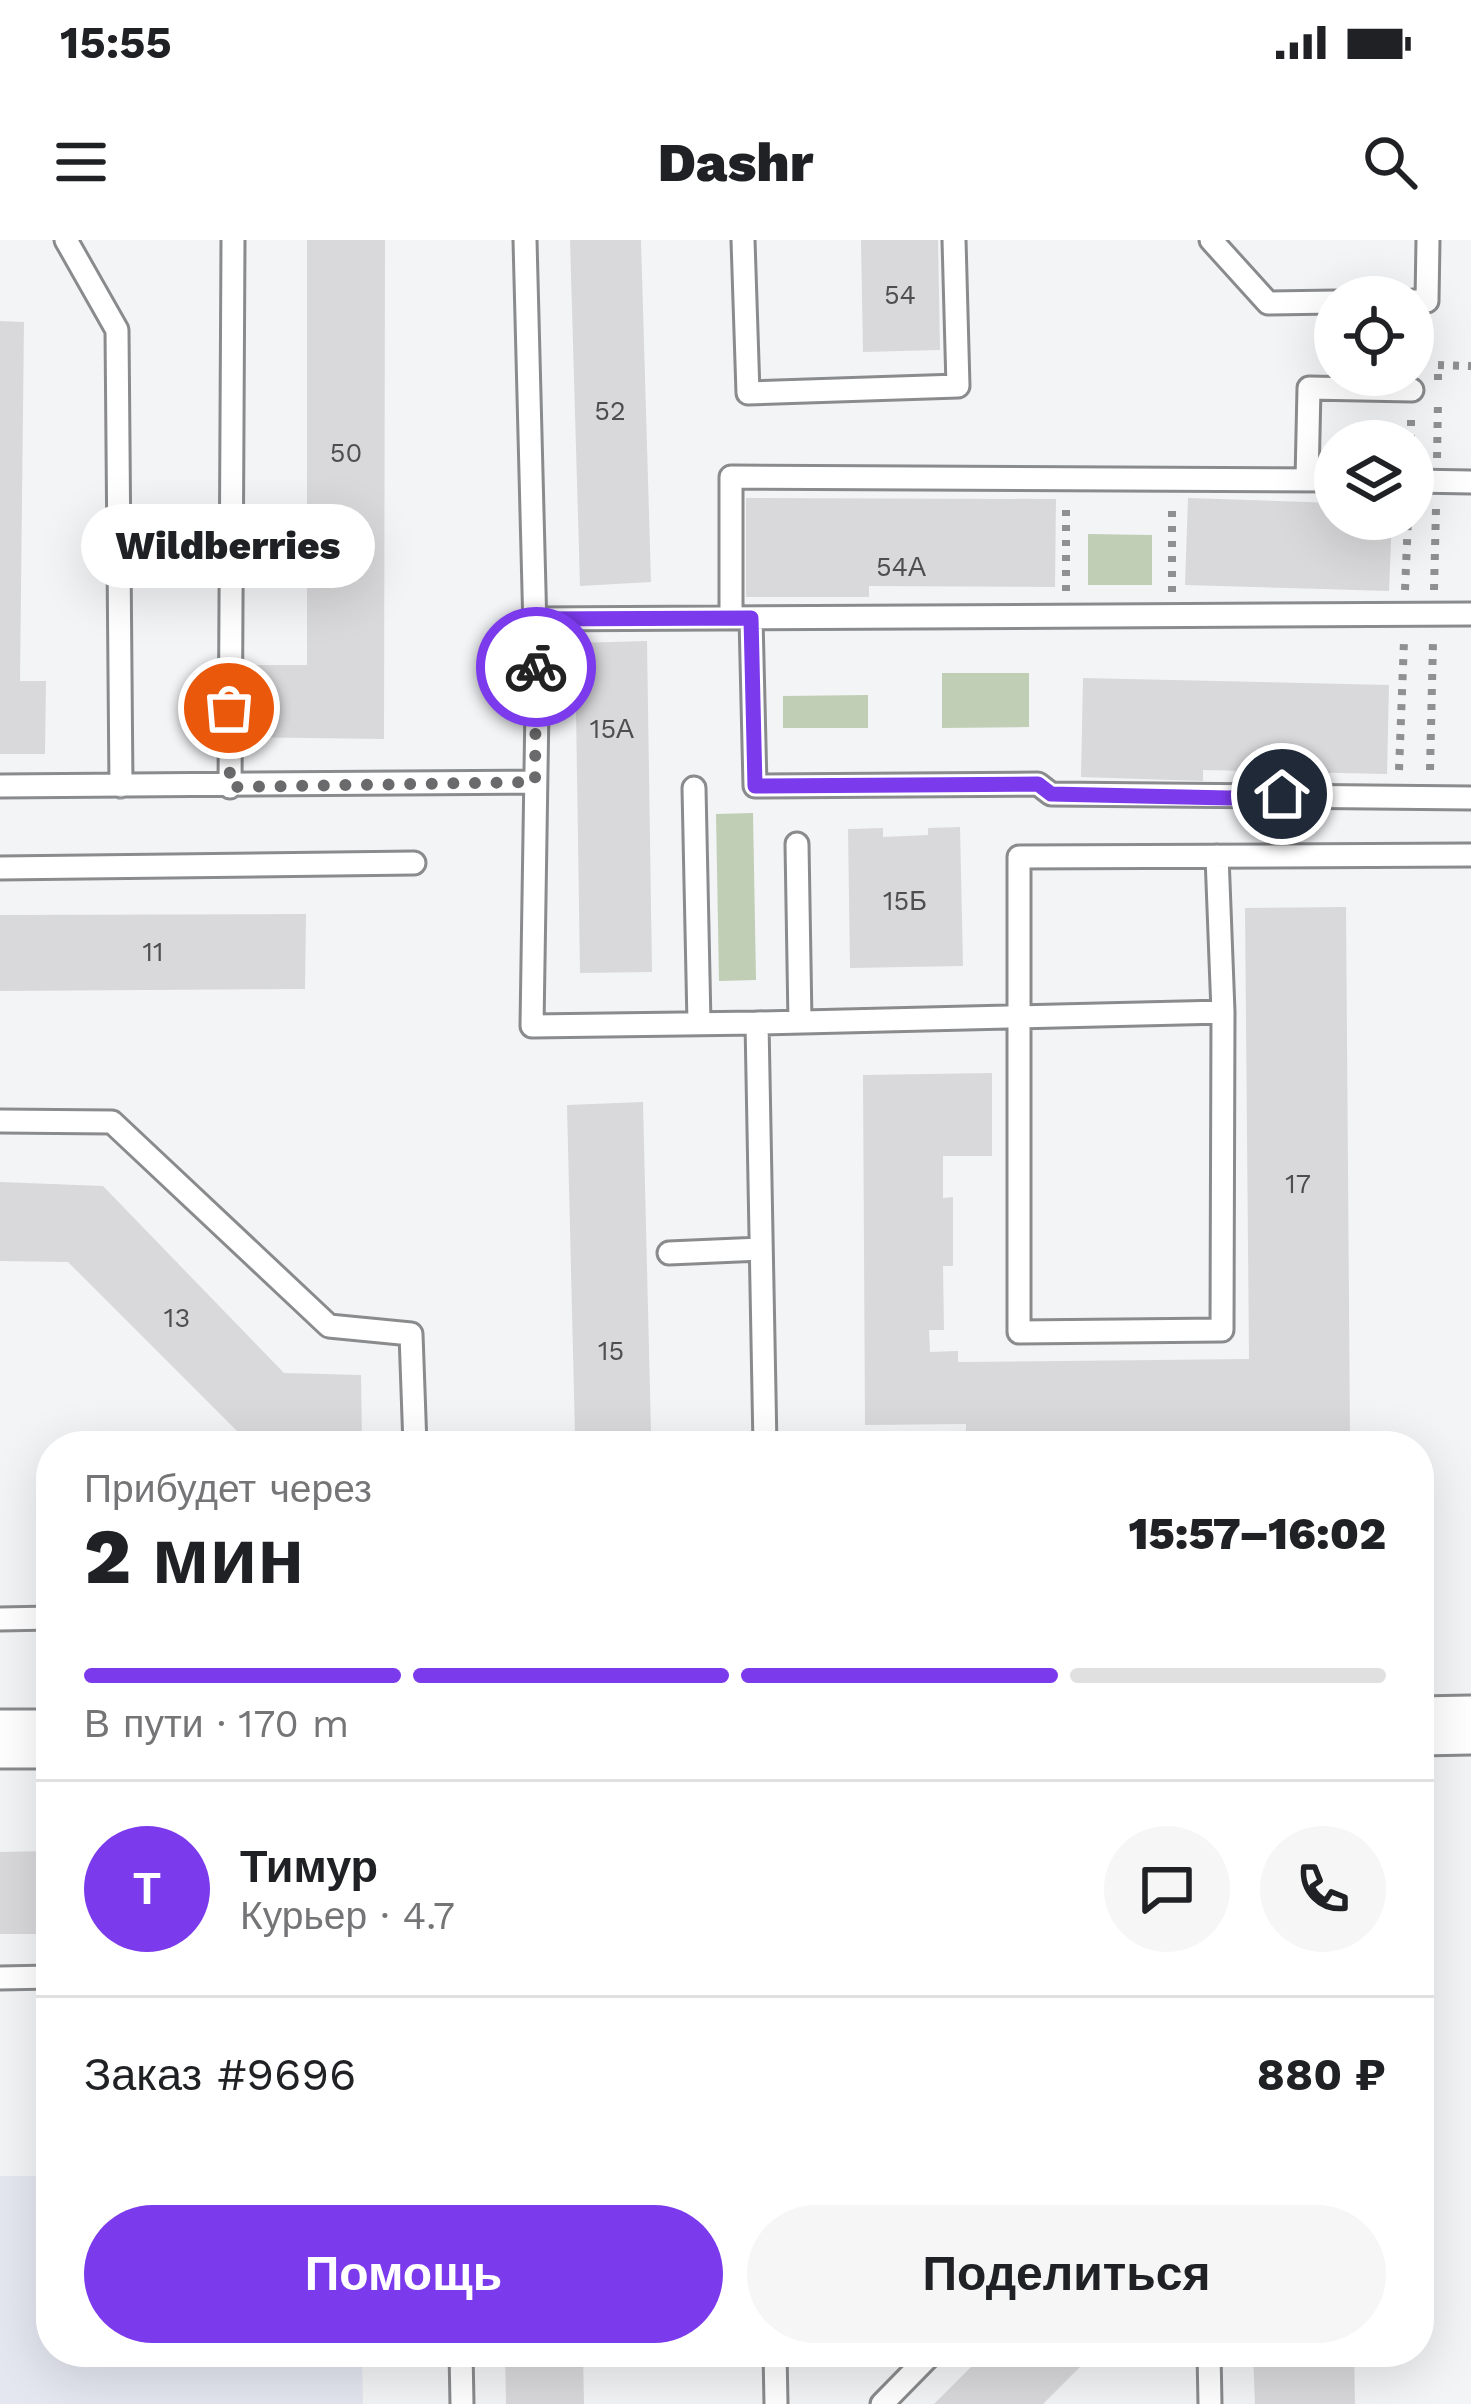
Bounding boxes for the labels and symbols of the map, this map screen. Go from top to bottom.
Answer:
house number: 54 [884,279,916,311]
house number: 52 [594,395,626,427]
house number: 50 [330,437,362,469]
callout: Wildberries [82,504,376,588]
house number: 54А [876,551,926,583]
courier [476,607,596,727]
pin [178,657,280,759]
house number: 15А [590,713,634,745]
pin [1231,743,1333,845]
house number: 15Б [883,885,927,917]
house number: 11 [142,936,164,968]
house number: 17 [1285,1168,1311,1200]
house number: 13 [164,1302,190,1334]
house number: 15 [598,1335,624,1367]

